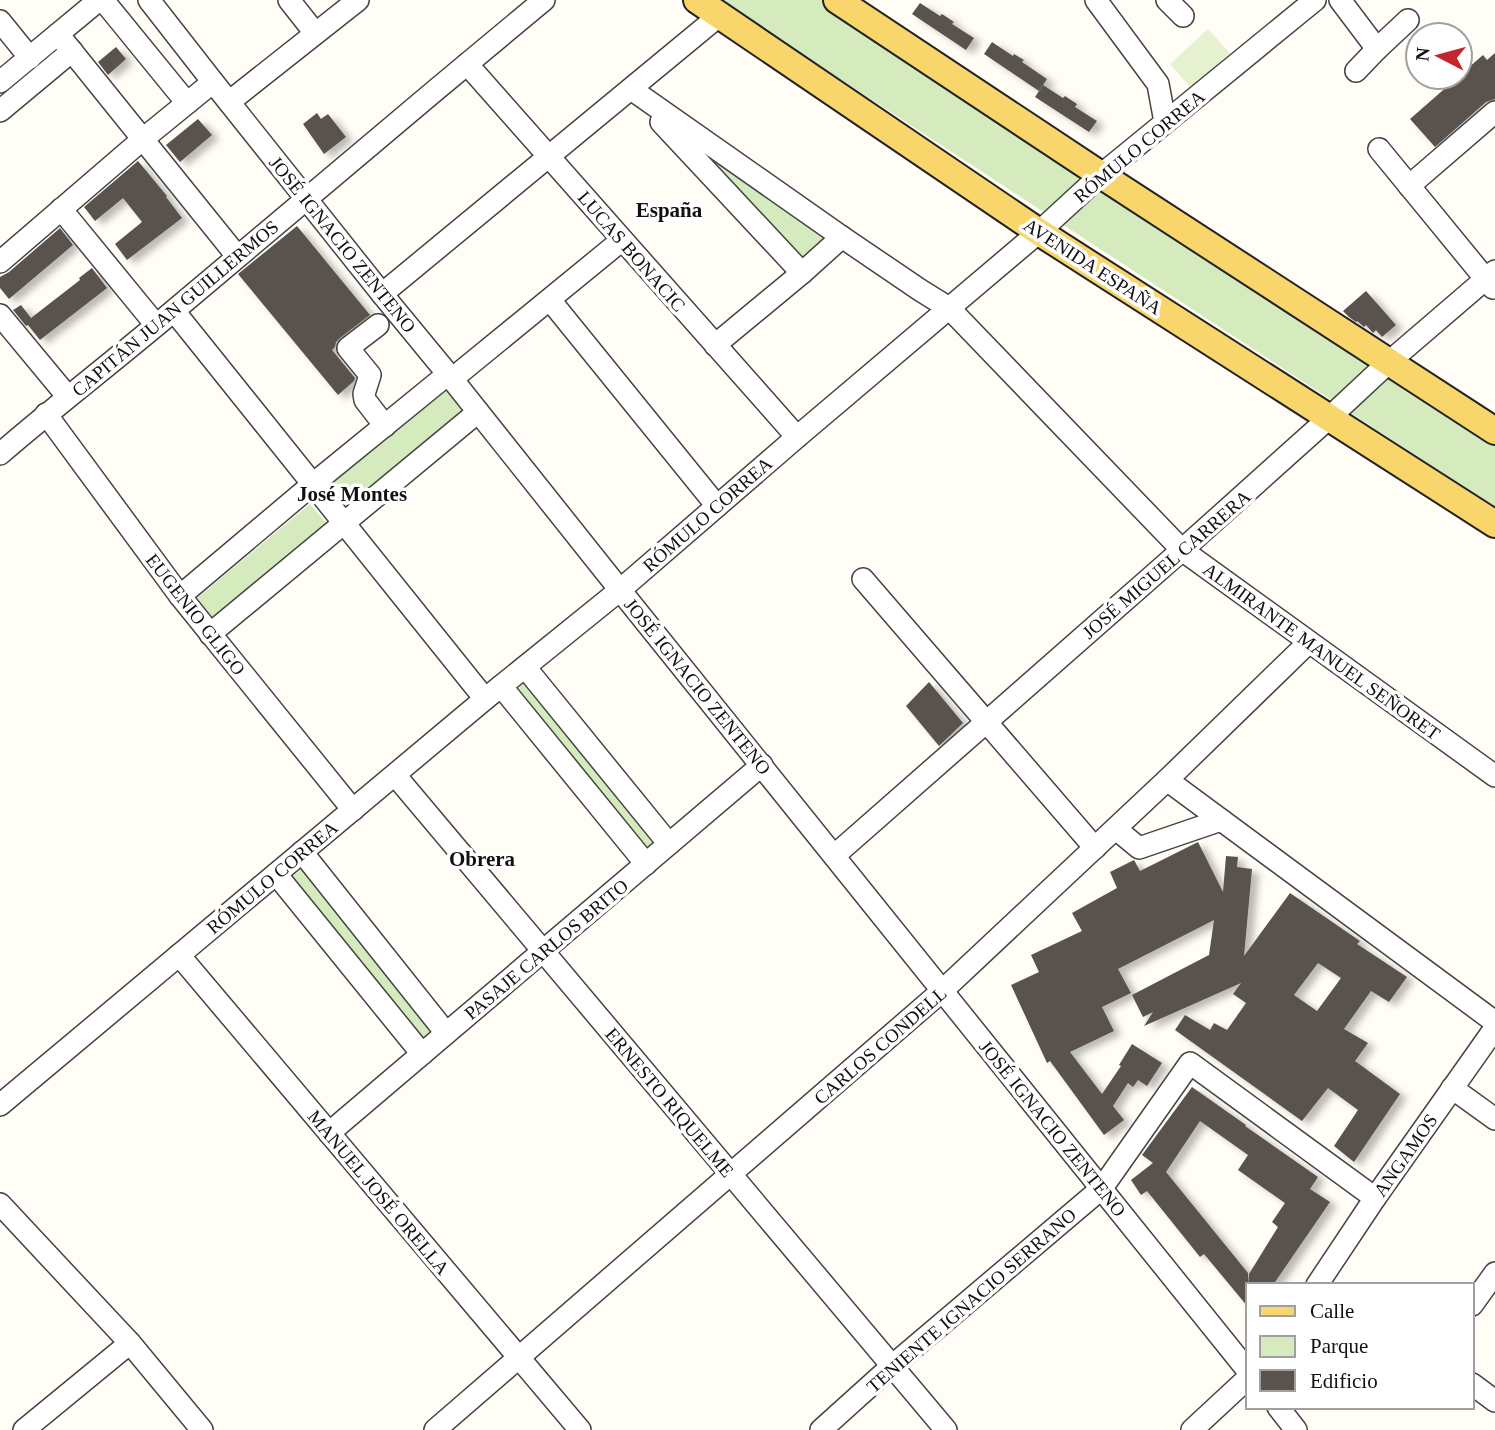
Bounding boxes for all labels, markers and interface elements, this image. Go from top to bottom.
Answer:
north arrow [1404,21,1474,91]
text: N [1411,46,1434,62]
street label: RÓMULO CORREA [1070,85,1209,207]
street label: JOSÉ IGNACIO ZENTENO [265,152,420,337]
street label: LUCAS BONACIC [574,187,690,316]
district label: España [636,198,703,222]
street label: AVENIDA ESPAÑA [1020,214,1166,319]
street label: CAPITÁN JUAN GUILLERMOS [68,216,283,401]
street label: RÓMULO CORREA [638,452,776,576]
district label: José Montes [297,482,407,506]
street label: JOSÉ MIGUEL CARRERA [1078,486,1255,643]
street label: EUGENIO GLIGO [142,549,250,679]
street label: ALMIRANTE MANUEL SEÑORET [1199,558,1444,745]
street label: JOSÉ IGNACIO ZENTENO [620,594,775,779]
street label: RÓMULO CORREA [203,816,342,938]
district label: Obrera [449,847,516,871]
street label: PASAJE CARLOS BRITO [460,875,632,1024]
street label: CARLOS CONDELL [810,982,951,1109]
street label: ERNESTO RIQUELME [601,1024,738,1181]
street label: JOSÉ IGNACIO ZENTENO [975,1036,1130,1221]
street label: MANUEL JOSÉ ORELLA [304,1106,454,1279]
street label: ANGAMOS [1369,1110,1442,1201]
street label: TENIENTE IGNACIO SERRANO [862,1204,1080,1397]
legend [1246,1283,1474,1409]
text: Calle [1310,1299,1354,1323]
text: Parque [1310,1334,1368,1358]
text: Edificio [1310,1369,1378,1393]

